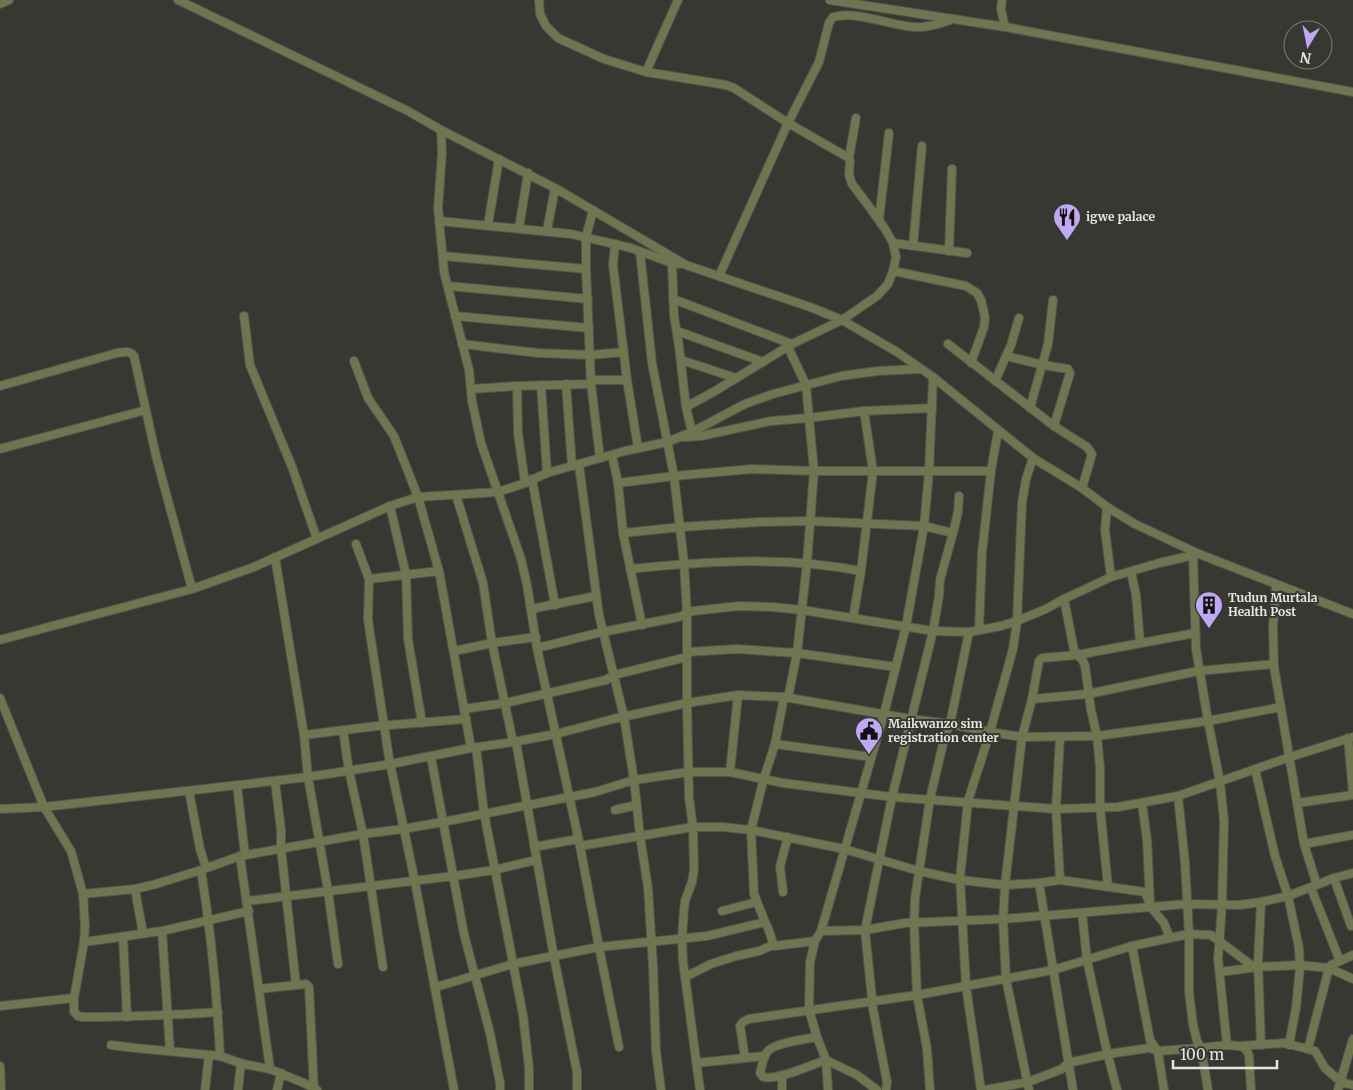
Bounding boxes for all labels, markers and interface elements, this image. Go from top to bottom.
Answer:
north arrow [1283,20,1333,70]
text: N [1299,48,1313,68]
restaurant icon: igwe palace [1052,202,1082,241]
place label: igwe palace [1086,209,1155,224]
building icon: Tudun Murtala Health Post [1194,590,1224,629]
place label: Tudun Murtala Health Post [1228,590,1318,619]
public building icon: Maikwanzo sim registration center [854,716,884,755]
place label: Maikwanzo sim registration center [888,716,999,745]
scale bar [1173,1038,1277,1070]
text: 100 m [1180,1045,1224,1064]

